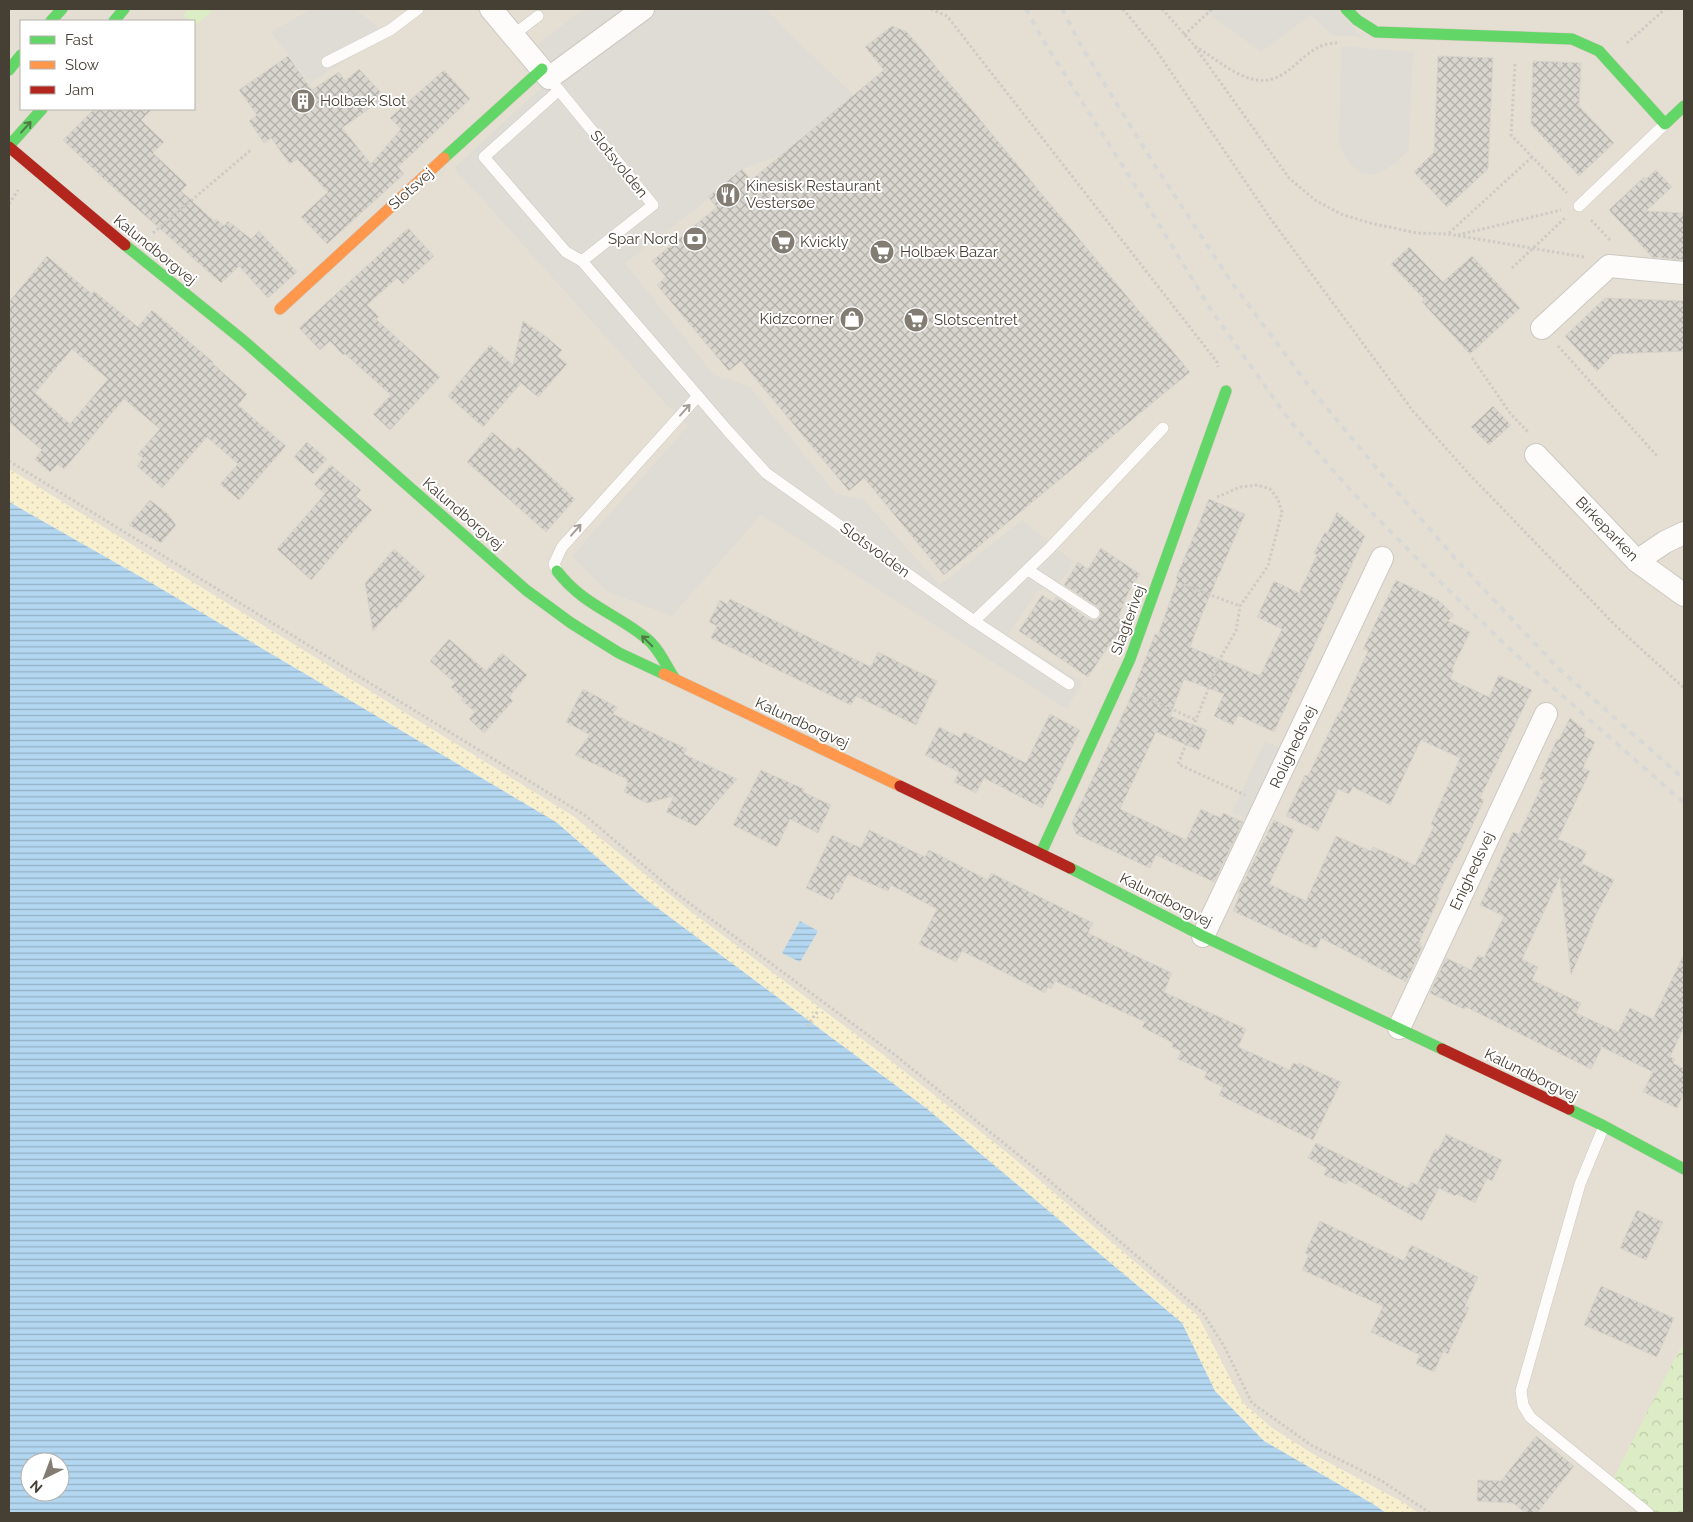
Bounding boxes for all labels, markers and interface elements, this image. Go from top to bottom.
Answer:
legend [20,20,195,110]
text: Fast [65,31,93,49]
text: Slow [65,56,99,74]
text: Jam [65,81,94,99]
building icon: Holbæk Slot [290,88,316,114]
place label: Holbæk Slot [320,92,406,110]
one-way arrow [20,121,31,134]
street label: Slotsvolden [586,127,652,201]
street label: Slotsvej [385,164,437,214]
place label: Kinesisk Restaurant Vestersøe [746,177,881,212]
restaurant icon: Kinesisk Restaurant Vestersøe [715,182,741,208]
street label: Kalundborgvej [110,211,200,289]
bank icon: Spar Nord [682,226,708,252]
supermarket icon: Kvickly [770,229,796,255]
place label: Spar Nord [608,230,678,248]
place label: Kvickly [800,233,849,251]
supermarket icon: Holbæk Bazar [869,239,895,265]
place label: Holbæk Bazar [900,243,999,261]
shop icon: Kidzcorner [839,306,865,332]
supermarket icon: Slotscentret [903,307,929,333]
place label: Kidzcorner [759,310,835,328]
place label: Slotscentret [934,311,1018,329]
one-way arrow [679,403,691,416]
street label: Kalundborgvej [419,474,507,554]
street label: Birkeparken [1572,493,1642,565]
street label: Slotsvolden [837,519,913,581]
one-way arrow [570,524,582,537]
street label: Slagterivej [1107,583,1149,657]
one-way arrow [641,635,653,647]
street label: Kalundborgvej [752,693,852,753]
street label: Rolighedsvej [1266,703,1320,791]
street label: Enighedsvej [1446,829,1498,913]
street label: Kalundborgvej [1117,869,1215,931]
street label: Kalundborgvej [1482,1045,1580,1105]
north arrow [20,1452,70,1502]
text: N [27,1477,46,1496]

